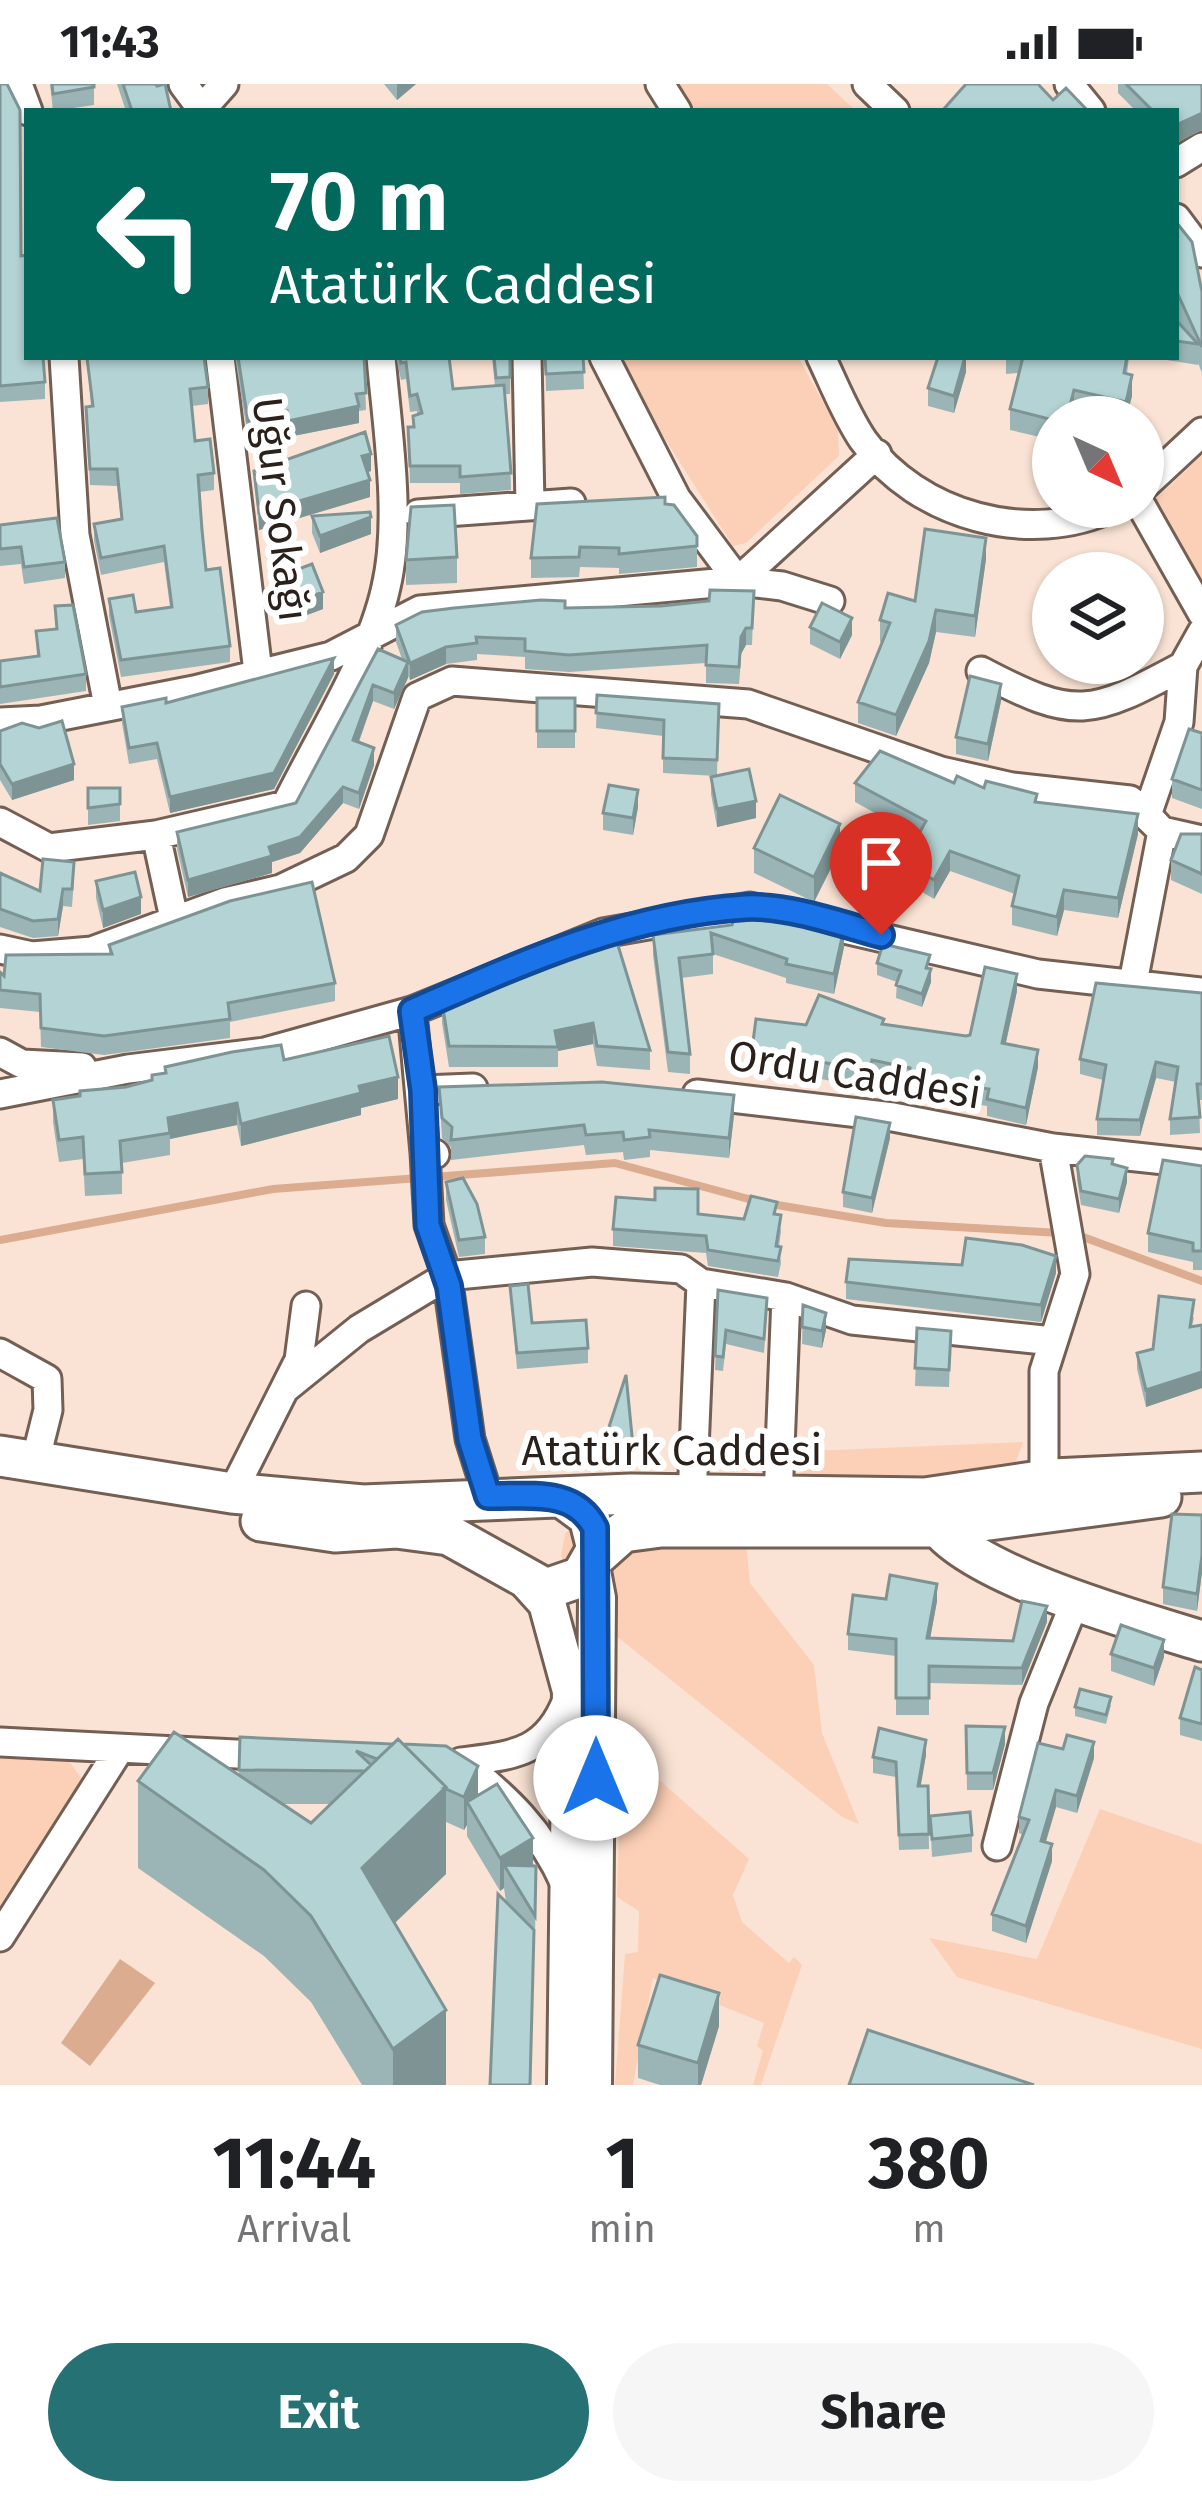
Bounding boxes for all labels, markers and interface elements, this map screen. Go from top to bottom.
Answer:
text: 11:43 [60,15,160,69]
text: 70 m [270,151,448,252]
icon: left [72,156,228,312]
text: Atatürk Caddesi [270,253,657,317]
street label: Uğur Sokağı [241,394,319,624]
north arrow [1032,396,1164,528]
map controls [1032,396,1164,684]
button: layers [1032,552,1164,684]
pin [830,812,932,935]
icon: arrive [848,830,914,896]
street label: Ordu Caddesi [725,1030,985,1120]
street label: Atatürk Caddesi [522,1426,822,1476]
position arrow [533,1715,659,1841]
text: 11:44 [212,2121,376,2207]
text: 1 [605,2121,639,2207]
text: 380 [868,2121,990,2207]
text: Arrival [237,2206,351,2252]
text: min [589,2206,656,2252]
text: m [912,2206,946,2252]
button: Exit [48,2343,589,2481]
button: Share [613,2343,1154,2481]

